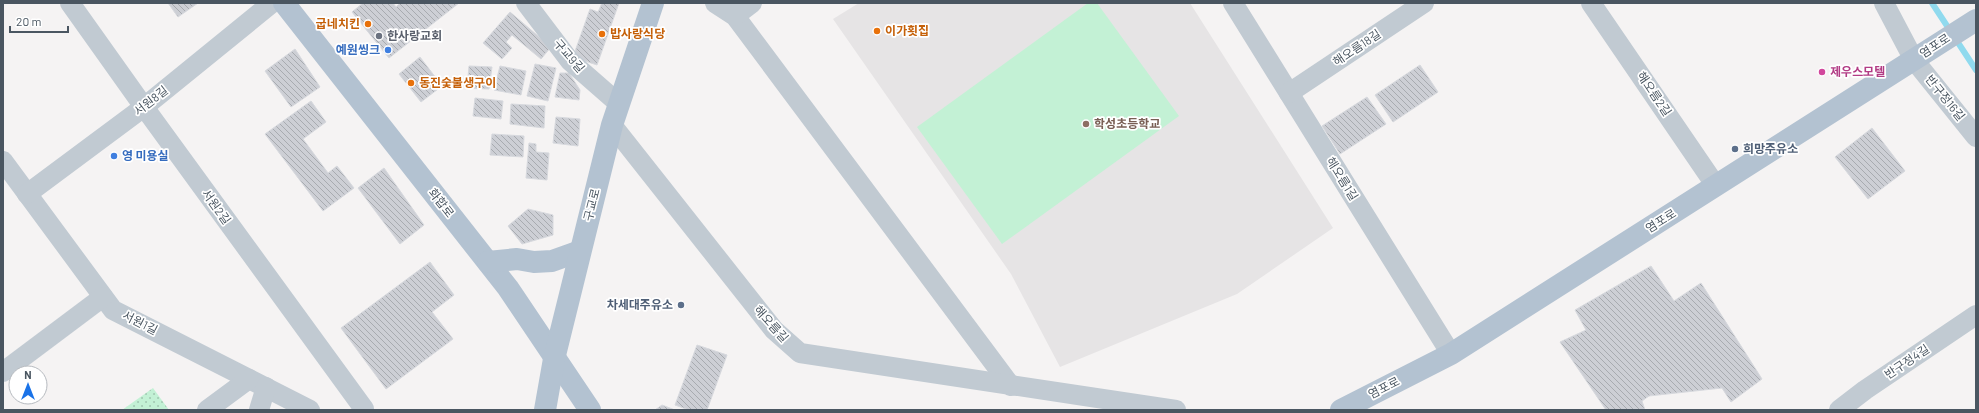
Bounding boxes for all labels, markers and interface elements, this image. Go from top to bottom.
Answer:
scale bar [10,8,68,34]
text: 20 m [16,14,42,28]
place label: 굽네치킨 [316,16,360,30]
marker: 굽네치킨 [363,19,373,29]
place label: 이가횟집 [885,23,929,37]
place label: 밥사랑식당 [610,26,665,40]
marker: 이가횟집 [872,26,882,36]
street label: 해오름18길 [1330,26,1383,68]
place label: 한사랑교회 [387,28,442,42]
marker: 밥사랑식당 [597,29,607,39]
street label: 염포로 [1917,30,1952,60]
marker: 한사랑교회 [374,31,384,41]
street label: 구교9길 [552,36,588,75]
place label: 예원씽크 [336,42,380,56]
marker: 예원씽크 [383,45,393,55]
place label: 제우스모텔 [1830,64,1885,78]
marker: 제우스모텔 [1817,67,1827,77]
street label: 해오름2길 [1635,69,1675,118]
street label: 반구정16길 [1923,72,1968,123]
place label: 동진숯불생구이 [419,75,496,89]
marker: 동진숯불생구이 [406,78,416,88]
street label: 서원8길 [131,83,170,118]
place label: 학성초등학교 [1094,116,1160,130]
marker: 학성초등학교 [1081,119,1091,129]
place label: 희망주유소 [1743,141,1798,155]
marker: 희망주유소 [1730,144,1740,154]
place label: 영 미용실 [122,148,169,162]
marker: 영 미용실 [109,151,119,161]
street label: 해오름1길 [1324,154,1362,203]
street label: 화합로 [426,185,458,220]
street label: 서원2길 [200,186,234,227]
street label: 구교로 [580,187,602,223]
street label: 염포로 [1643,205,1678,235]
place label: 차세대주유소 [607,297,673,311]
marker: 차세대주유소 [676,300,686,310]
street label: 해오름길 [752,302,792,344]
street label: 서원1길 [121,307,160,337]
street label: 반구정4길 [1881,341,1931,381]
north arrow [8,365,48,405]
text: N [24,368,32,381]
street label: 염포로 [1366,373,1401,401]

